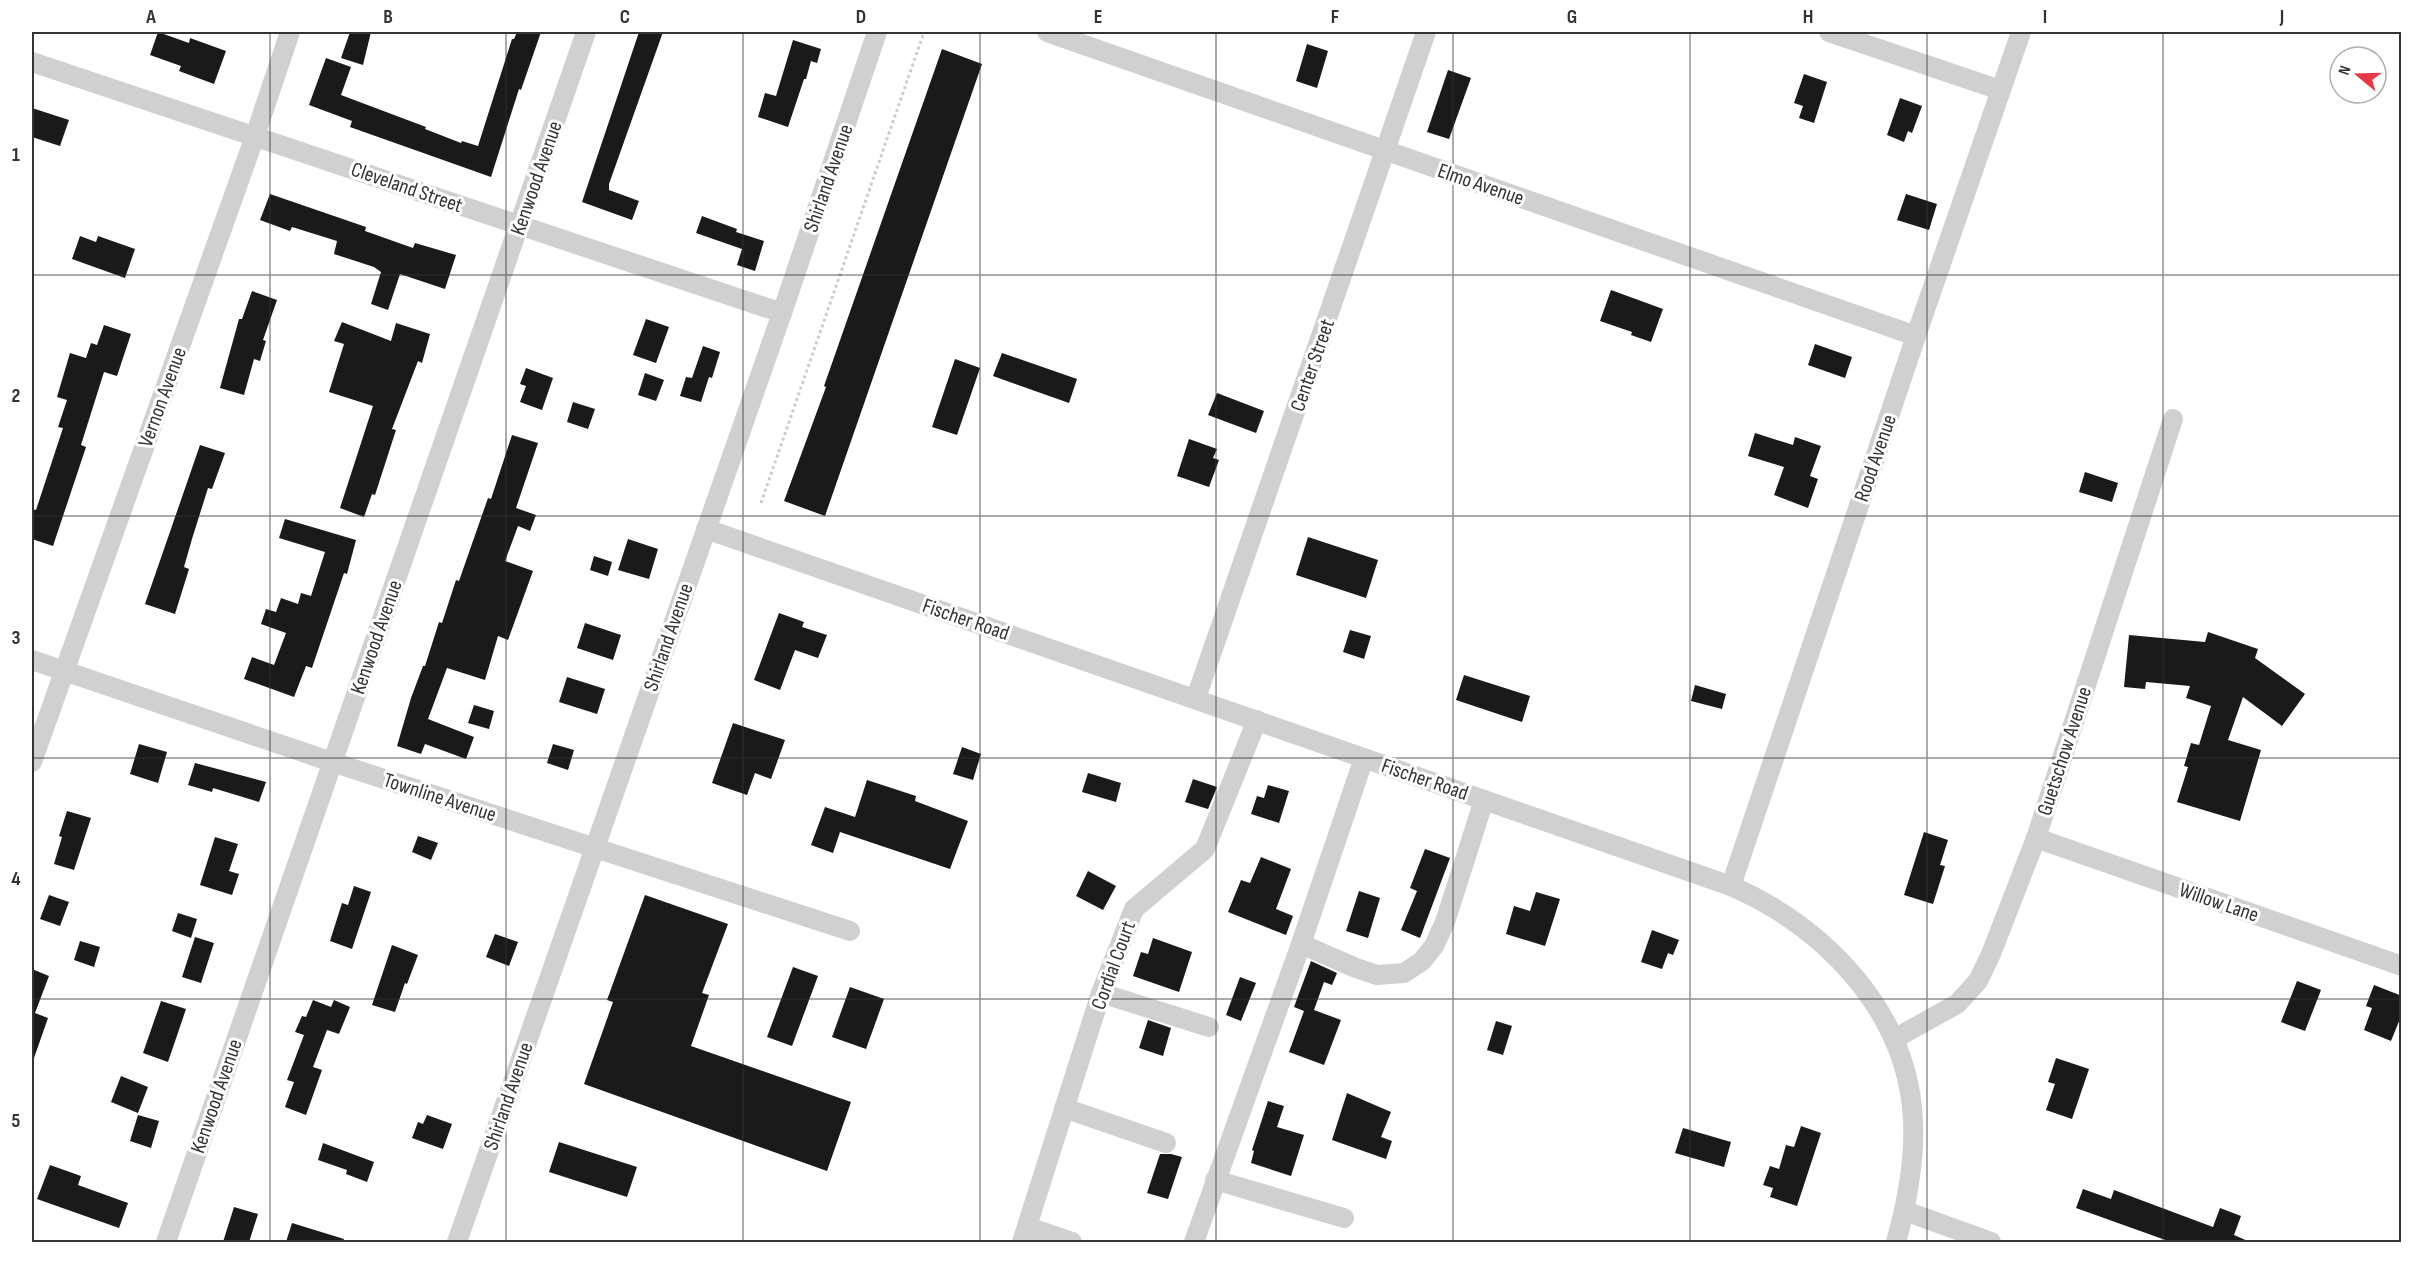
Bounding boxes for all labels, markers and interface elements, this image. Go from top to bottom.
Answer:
text: A [145,5,156,29]
text: B [383,5,393,29]
text: C [620,5,630,29]
text: D [856,5,866,29]
text: E [1094,5,1102,29]
text: F [1331,5,1339,29]
text: G [1567,5,1577,29]
text: H [1803,5,1813,29]
text: I [2043,5,2047,29]
text: J [2279,5,2284,29]
north arrow [2328,45,2388,105]
text: N [2335,63,2356,78]
street label: Kenwood Avenue [505,118,568,239]
street label: Shirland Avenue [798,121,859,235]
text: 1 [12,143,20,167]
street label: Cleveland Street [348,157,466,218]
street label: Elmo Avenue [1434,158,1527,211]
street label: Center Street [1285,316,1340,415]
street label: Vernon Avenue [133,344,192,451]
text: 2 [12,384,20,408]
street label: Rood Avenue [1849,411,1902,505]
street label: Kenwood Avenue [345,577,408,698]
street label: Shirland Avenue [638,580,699,694]
street label: Fischer Road [919,593,1012,646]
text: 3 [12,626,21,650]
street label: Guetschow Avenue [2032,684,2097,819]
street label: Fischer Road [1378,753,1471,806]
street label: Townline Avenue [380,768,499,827]
text: 4 [11,867,21,891]
street label: Willow Lane [2176,877,2262,928]
street label: Cordial Court [1086,917,1141,1013]
street label: Kenwood Avenue [185,1036,248,1157]
street label: Shirland Avenue [478,1039,539,1153]
text: 5 [12,1109,21,1133]

